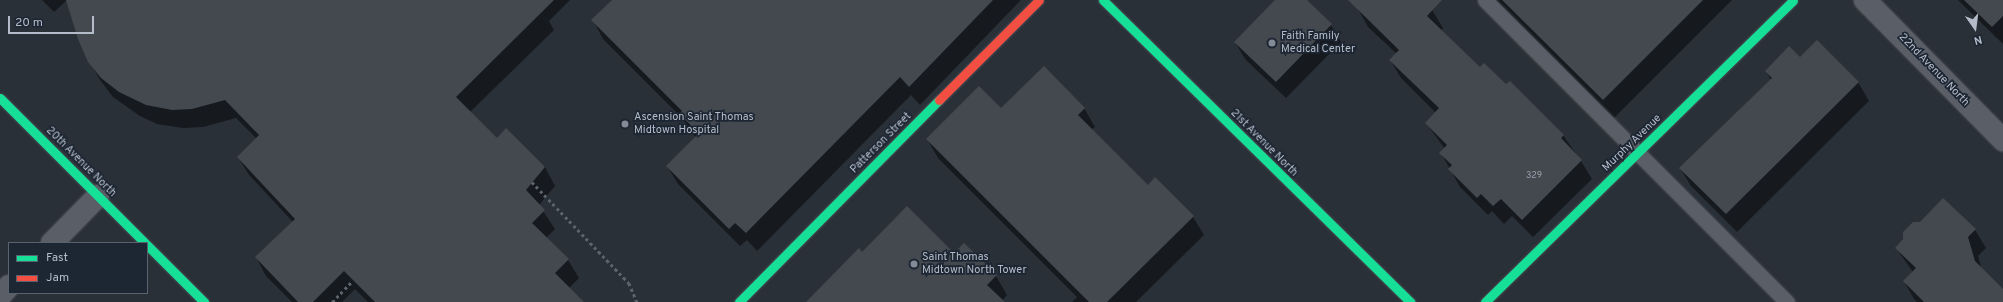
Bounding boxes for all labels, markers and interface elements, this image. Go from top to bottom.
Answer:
scale bar [10,8,96,34]
north arrow [1955,8,1995,48]
text: 20 m [15,15,43,31]
place label: Faith Family Medical Center [1281,30,1355,56]
street label: 22nd Avenue North [1896,31,1972,109]
text: N [1972,32,1983,47]
marker: Faith Family Medical Center [1266,37,1278,49]
street label: 21st Avenue North [1227,106,1301,180]
street label: Patterson Street [848,110,914,176]
place label: Ascension Saint Thomas Midtown Hospital [634,111,754,137]
street label: Murphy Avenue [1600,112,1664,174]
marker: Ascension Saint Thomas Midtown Hospital [619,118,631,130]
street label: 20th Avenue North [43,124,119,200]
house number: 329 [1526,171,1542,181]
legend [8,242,148,294]
text: Fast [46,250,68,266]
place label: Saint Thomas Midtown North Tower [922,251,1027,277]
marker: Saint Thomas Midtown North Tower [909,259,919,269]
text: Jam [46,270,69,286]

